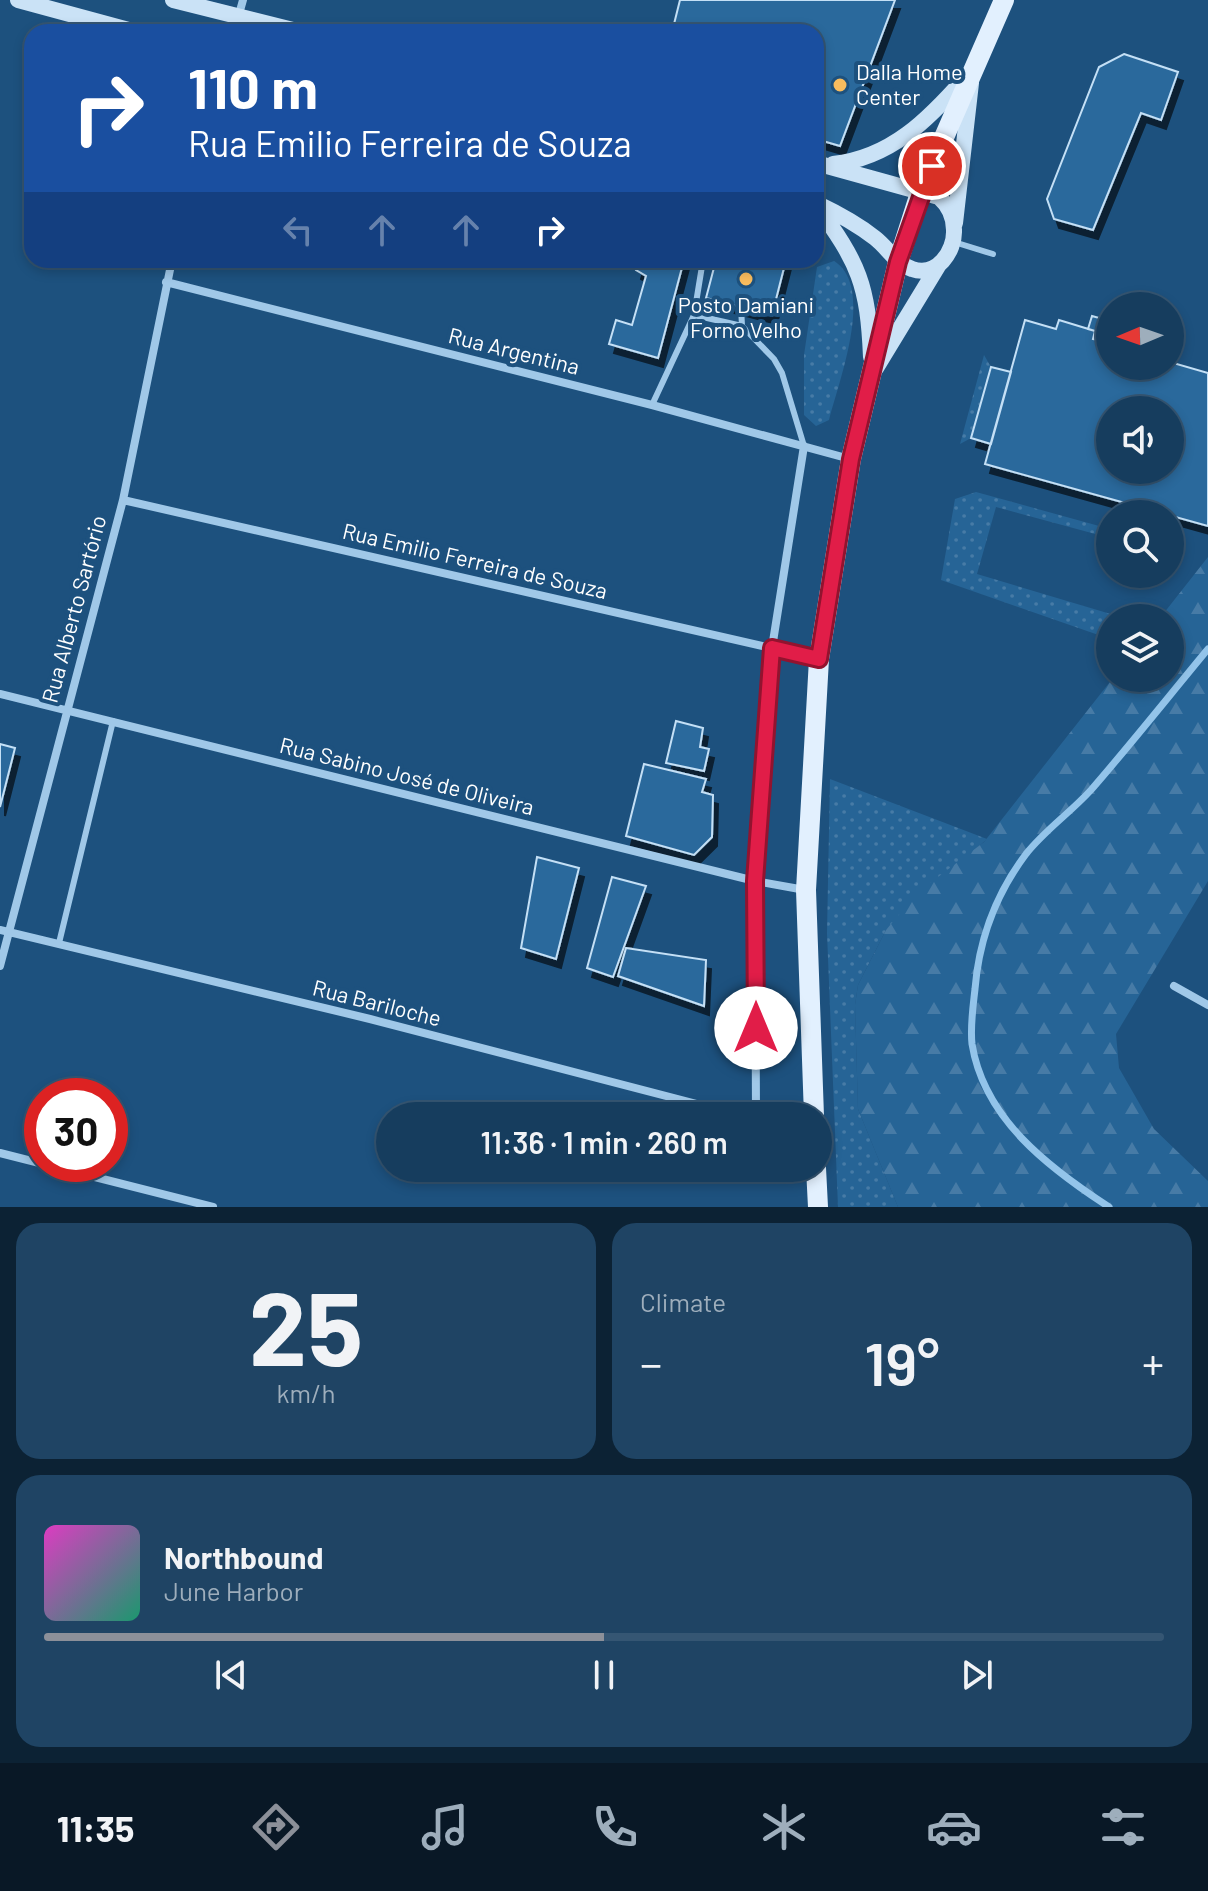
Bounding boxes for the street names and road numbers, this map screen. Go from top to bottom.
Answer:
street label: Rua Argentina [446,321,582,379]
street label: Rua Alberto Sartório [36,512,111,705]
street label: Rua Emilio Ferreira de Souza [340,517,610,603]
street label: Rua Sabino José de Oliveira [277,731,537,819]
street label: Rua Bariloche [310,974,444,1031]

